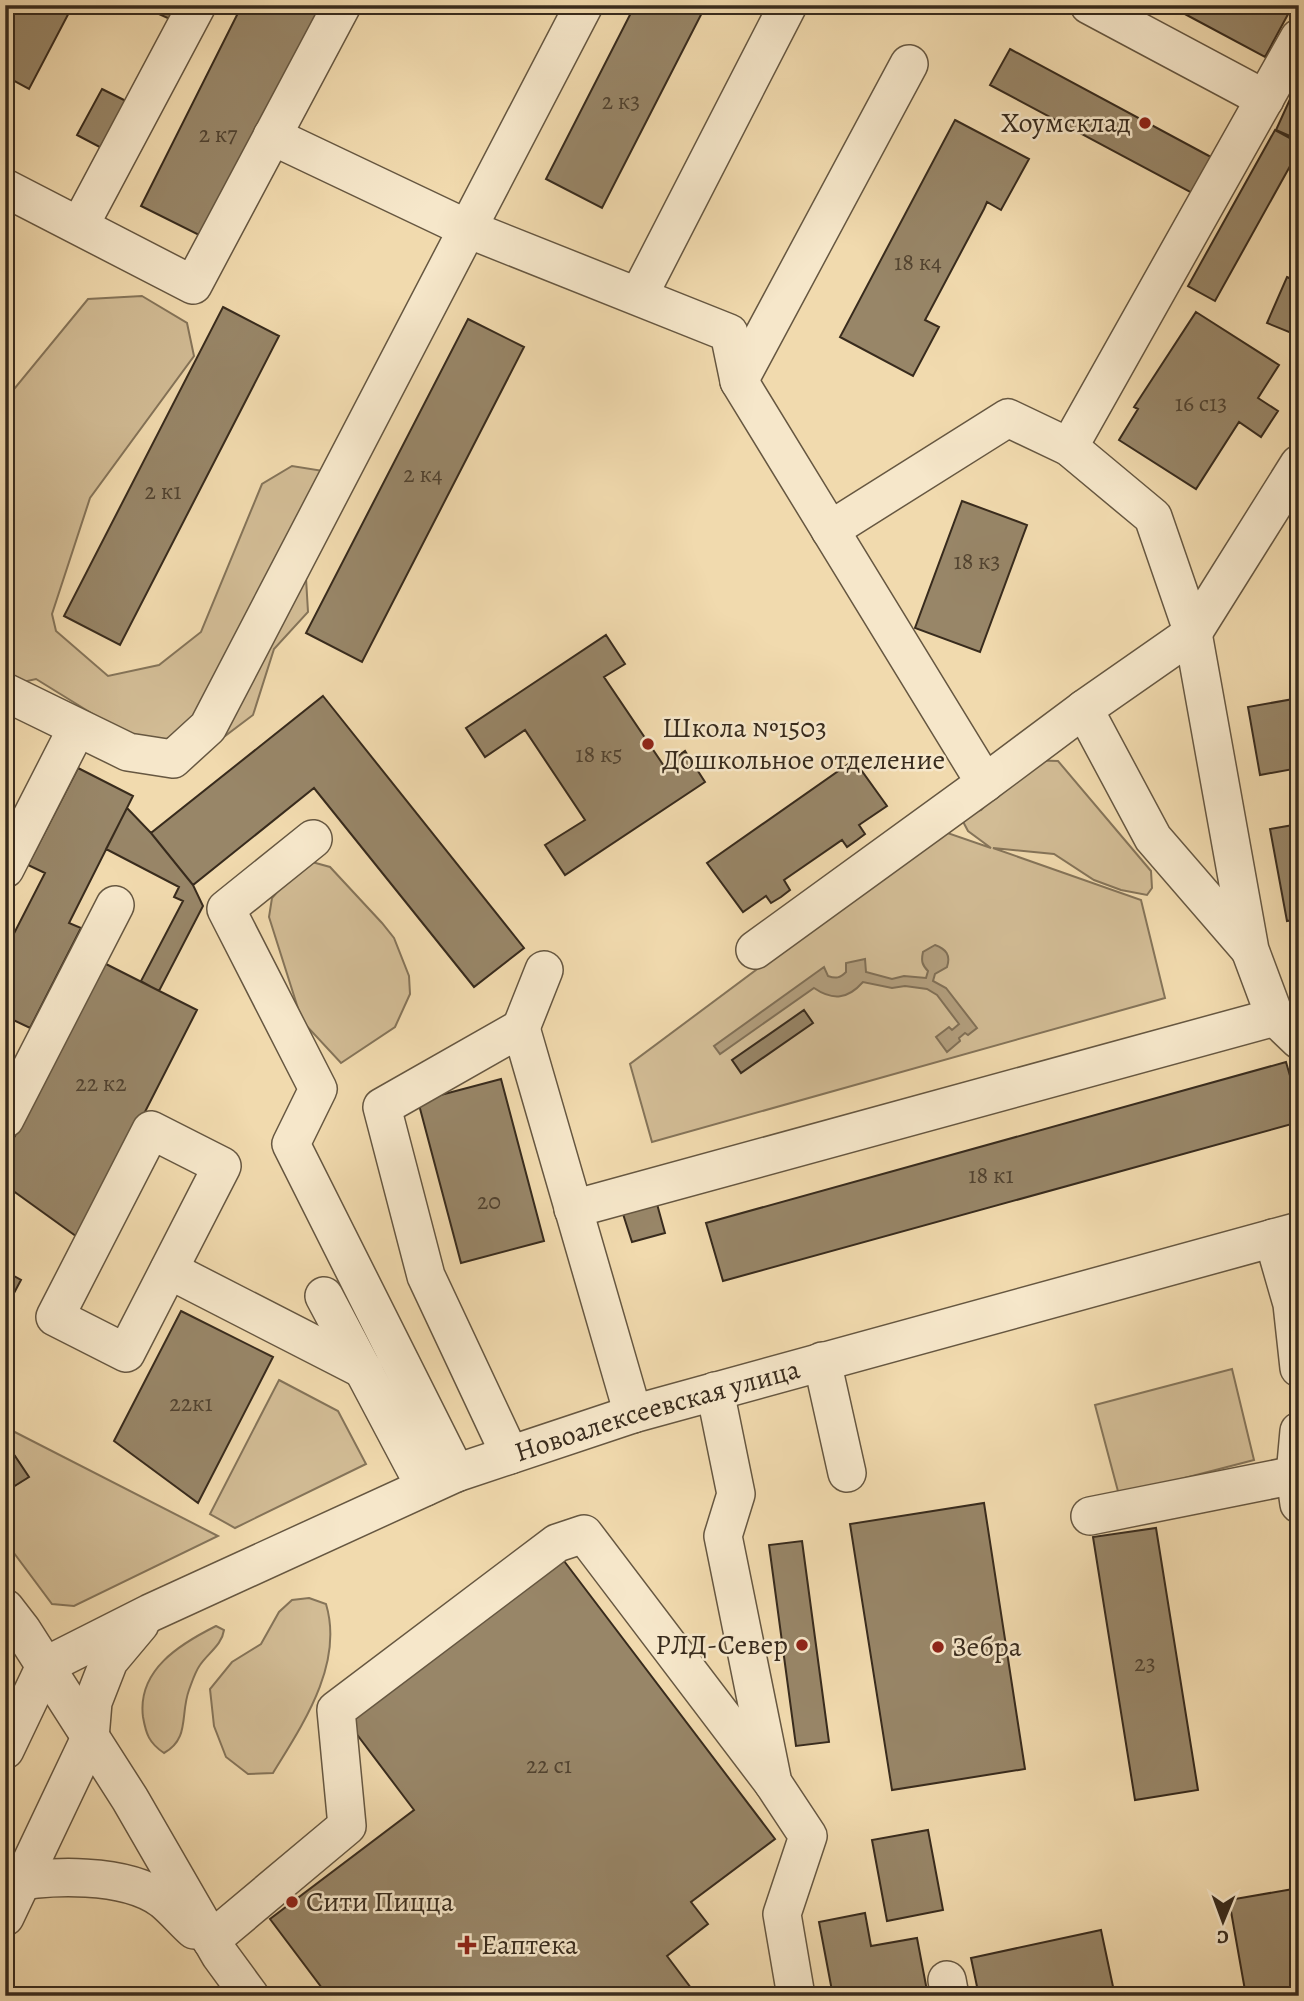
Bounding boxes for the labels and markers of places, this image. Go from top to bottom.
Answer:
place label: Хоумсклад [1001,104,1131,142]
marker: Хоумсклад [1137,115,1153,131]
place label: Школа №1503 Дошкольное отделение [662,709,945,779]
marker: Школа №1503 Дошкольное отделение [640,736,656,752]
place label: РЛД-Север [655,1626,788,1664]
place label: Зебра [952,1628,1022,1666]
marker: РЛД-Север [794,1637,810,1653]
marker: Зебра [930,1639,946,1655]
place label: Сити Пицца [306,1883,454,1921]
marker: Сити Пицца [284,1894,300,1910]
place label: Еаптека [481,1926,578,1964]
marker: Еаптека [459,1937,475,1953]

